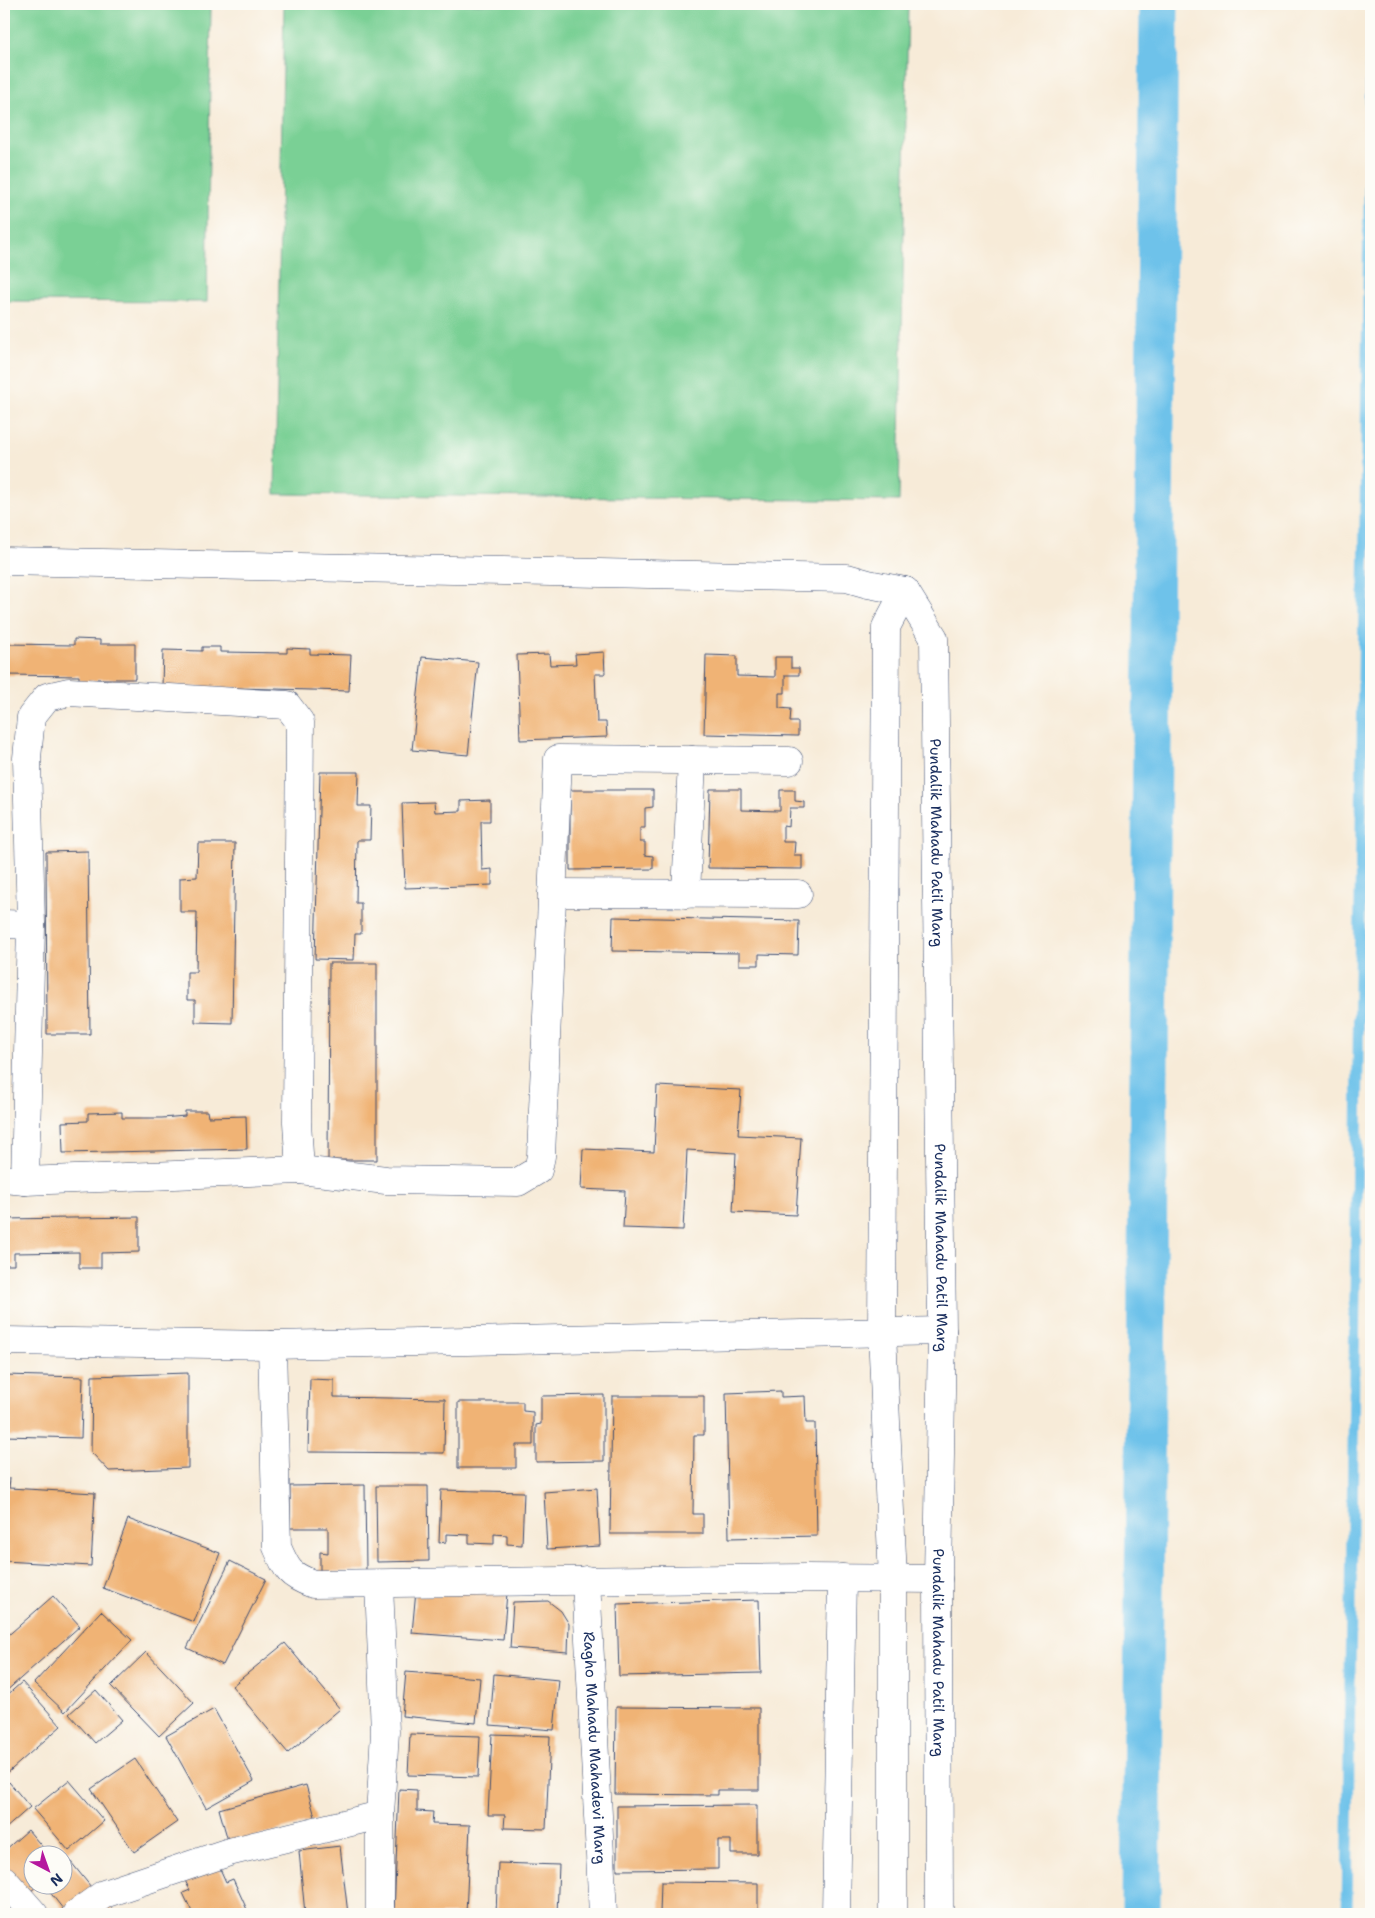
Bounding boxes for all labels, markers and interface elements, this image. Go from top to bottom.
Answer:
street label: Pundalik Mahadu Patil Marg [925,738,948,947]
street label: Pundalik Mahadu Patil Marg [930,1143,952,1352]
street label: Pundalik Mahadu Patil Marg [928,1548,949,1757]
street label: Ragho Mahadu Mahadevi Marg [579,1631,610,1865]
north arrow [22,1846,72,1896]
text: N [46,1869,67,1890]

